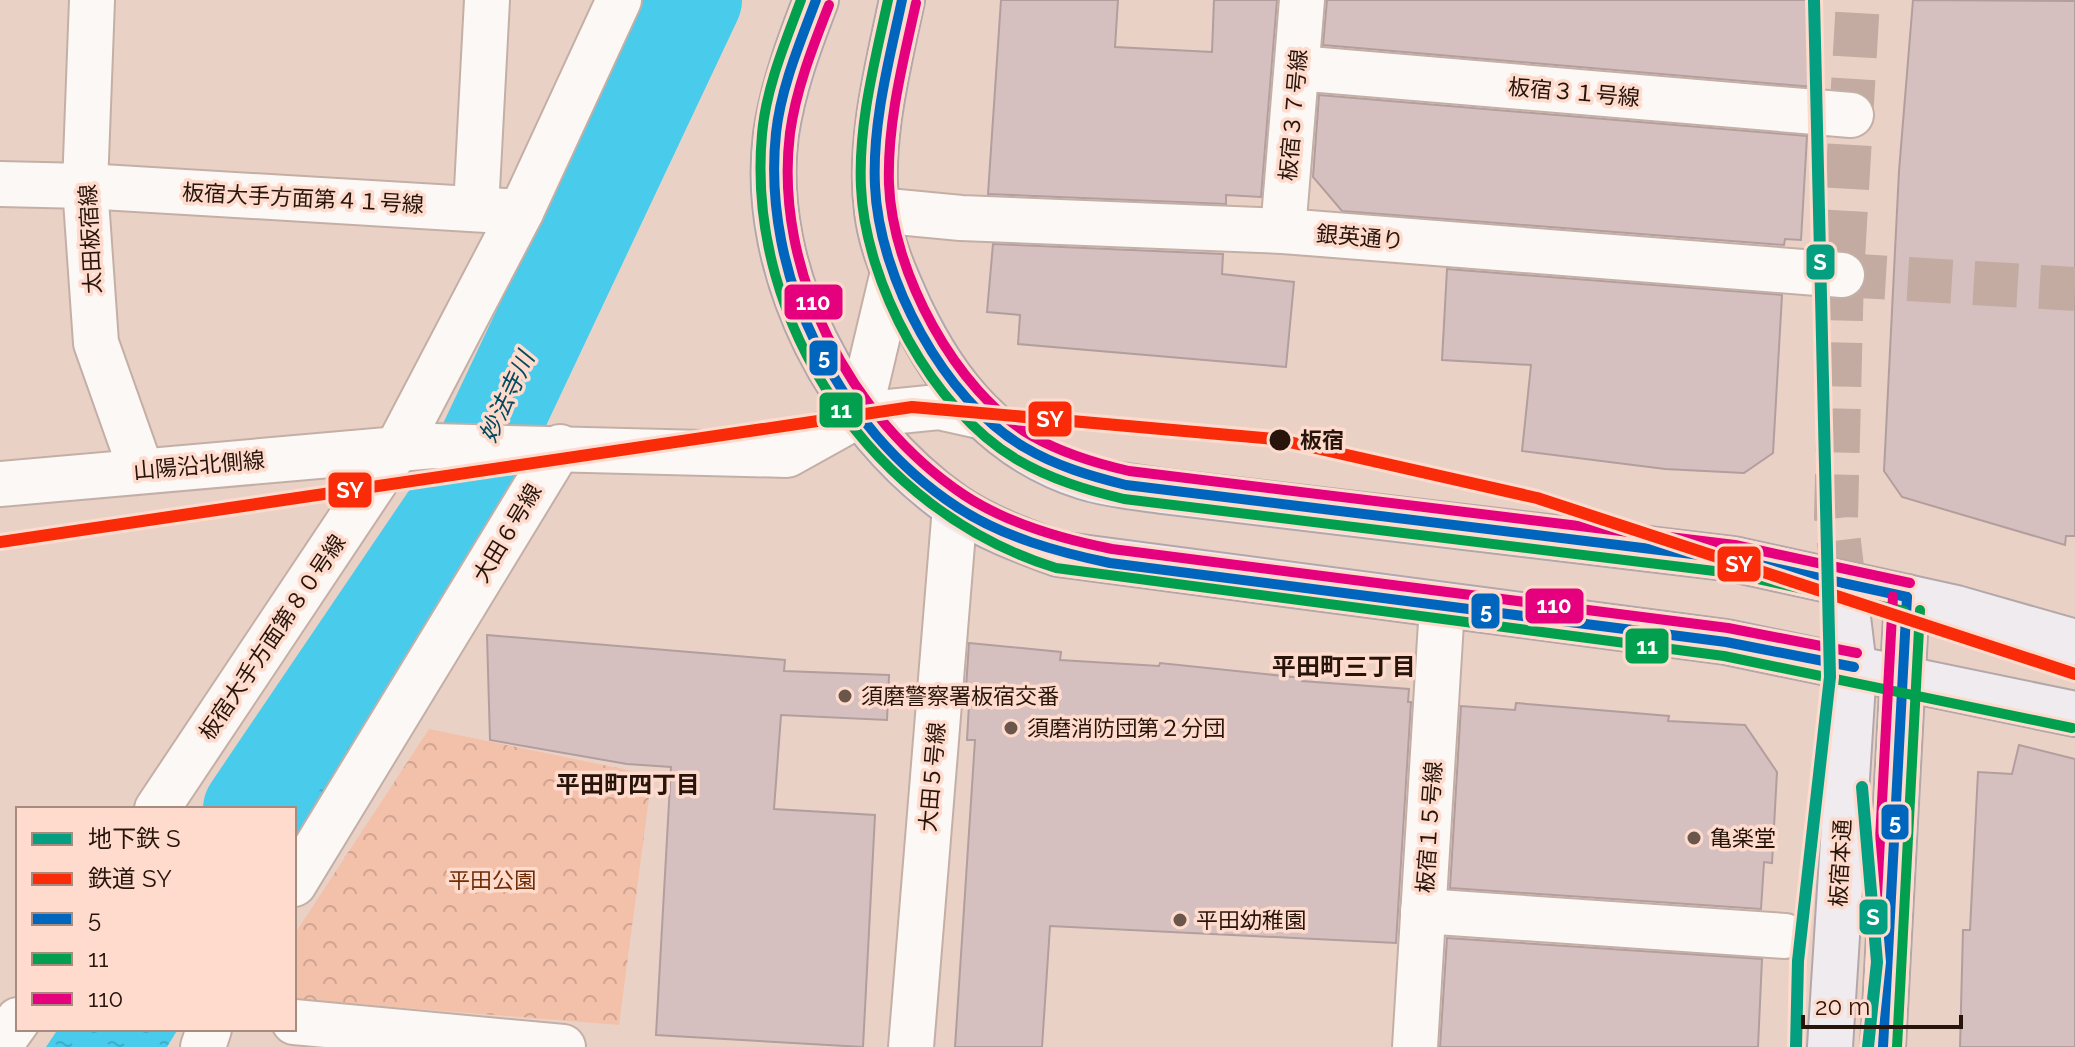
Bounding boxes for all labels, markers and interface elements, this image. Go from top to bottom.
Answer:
street label: 板宿３７号線 [1274,48,1312,182]
street label: 板宿３１号線 [1507,73,1641,111]
street label: 板宿大手方面第４１号線 [181,179,425,217]
street label: 太田板宿線 [74,183,106,295]
street label: 銀英通り [1315,220,1405,254]
line badge: S [1805,243,1836,281]
text: S [1813,249,1827,275]
line badge: 110 [783,283,844,321]
text: 110 [795,289,831,315]
line badge: 5 [808,339,839,377]
water label: 妙法寺川 [473,344,541,446]
text: 5 [818,344,830,370]
line badge: 11 [818,391,864,429]
text: 11 [830,397,852,423]
line badge: SY [1027,400,1073,438]
text: SY [1036,406,1064,432]
marker: 板宿 [1267,427,1293,453]
place label: 板宿 [1300,427,1344,453]
street label: 山陽沿北側線 [132,446,266,484]
line badge: SY [327,471,373,509]
text: SY [336,477,364,503]
street label: 大田６号線 [468,479,546,587]
street label: 板宿大手方面第８０号線 [194,529,350,745]
line badge: SY [1716,545,1762,583]
text: SY [1725,551,1753,577]
line badge: 110 [1524,587,1585,625]
line badge: 5 [1470,592,1501,630]
text: 110 [1536,592,1572,618]
text: 5 [1480,598,1492,624]
line badge: 11 [1624,627,1670,665]
text: 11 [1636,633,1658,659]
district label: 平田町三丁目 [1272,652,1416,681]
place label: 須磨警察署板宿交番 [861,683,1059,709]
marker: 須磨警察署板宿交番 [836,687,854,705]
place label: 須磨消防団第２分団 [1027,715,1225,741]
marker: 須磨消防団第２分団 [1002,719,1020,737]
street label: 大田５号線 [914,721,950,833]
street label: 板宿１５号線 [1411,760,1447,894]
district label: 平田町四丁目 [556,770,700,799]
line badge: 5 [1880,803,1910,841]
legend [16,807,296,1031]
text: 5 [1889,809,1901,835]
street label: 板宿本通 [1825,818,1855,908]
text: 地下鉄 S [88,824,181,853]
place label: 亀楽堂 [1710,825,1776,851]
marker: 亀楽堂 [1685,829,1703,847]
text: 鉄道 SY [88,864,172,893]
park label: 平田公園 [448,867,536,893]
line badge: S [1858,898,1889,936]
text: 5 [88,904,101,933]
text: S [1866,904,1880,930]
place label: 平田幼稚園 [1196,907,1306,933]
marker: 平田幼稚園 [1171,911,1189,929]
text: 11 [88,944,109,973]
scale bar [1803,979,1961,1029]
text: 110 [88,984,123,1013]
text: 20 m [1815,992,1870,1021]

